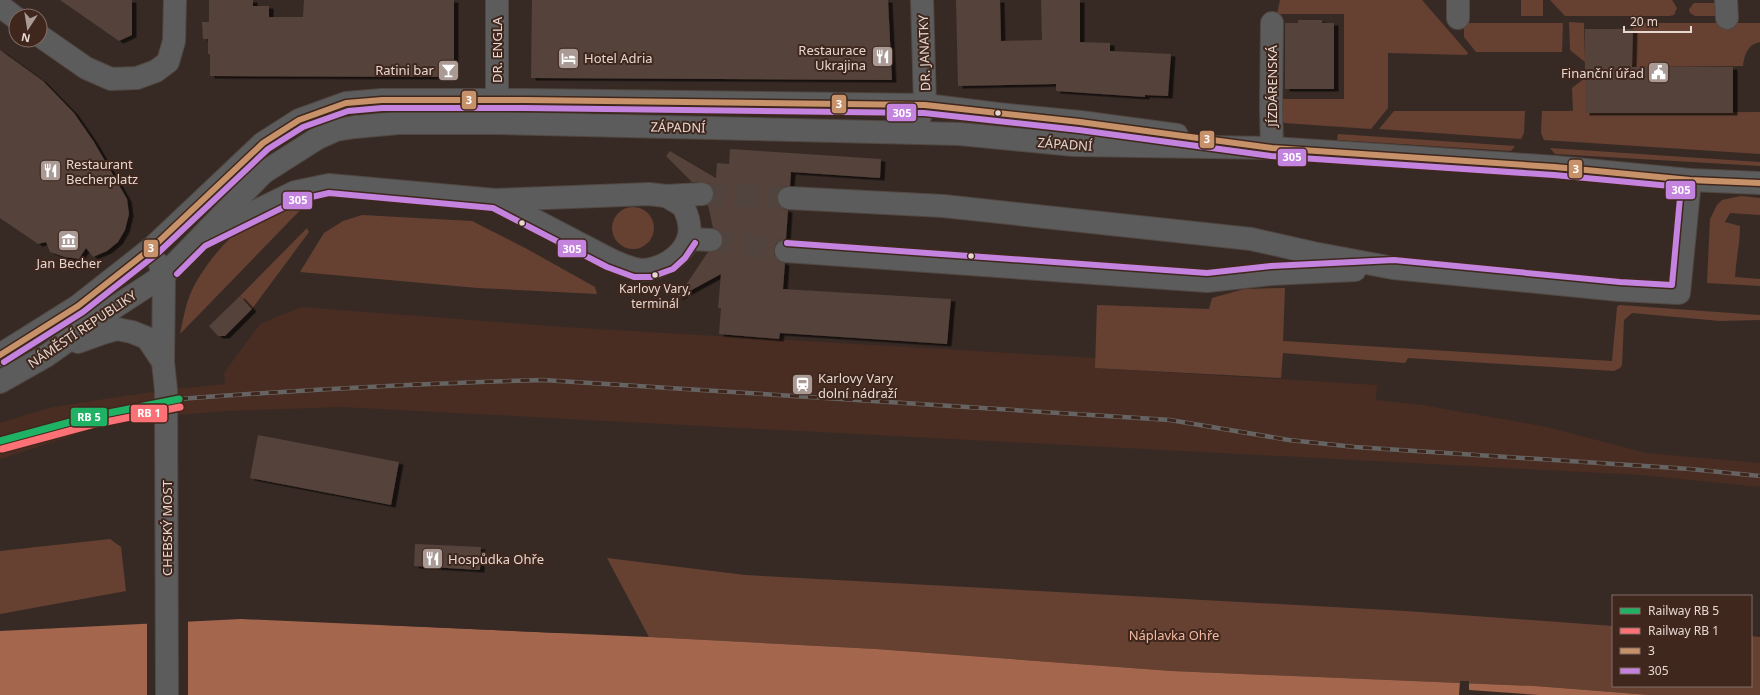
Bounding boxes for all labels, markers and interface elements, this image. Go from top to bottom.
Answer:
north arrow [8,8,48,48]
scale bar [1624,8,1691,34]
text: 20 m [1630,13,1658,30]
street label: DR. JANATKY [914,14,934,91]
street label: DR. ENGLA [488,16,506,83]
text: N [20,30,32,47]
place label: Restaurace Ukrajina [798,41,866,74]
restaurant icon: Restaurace Ukrajina [869,44,895,70]
hotel icon: Hotel Adria [556,45,582,71]
street label: JÍZDÁRENSKÁ [1263,45,1281,129]
place label: Hotel Adria [584,49,653,67]
bar icon: Ratini bar [436,57,462,83]
public building icon: Finanční úřad [1646,60,1672,86]
place label: Ratini bar [375,61,435,79]
place label: Finanční úřad [1561,64,1644,82]
line badge: 3 [461,90,477,110]
text: 3 [466,92,472,107]
line badge: 3 [831,94,847,114]
text: 3 [836,96,842,111]
line badge: 305 [886,103,917,122]
text: 305 [893,105,911,120]
unlabelled marker [993,108,1003,118]
street label: ZÁPADNÍ [650,118,706,136]
line badge: 3 [1199,130,1215,149]
text: 3 [1204,131,1210,146]
street label: ZÁPADNÍ [1037,133,1094,155]
line badge: 305 [1277,148,1307,167]
text: 305 [1283,149,1301,164]
place label: Restaurant Becherplatz [66,155,138,188]
restaurant icon: Restaurant Becherplatz [37,158,63,184]
line badge: 3 [1568,159,1583,179]
text: 3 [1573,161,1579,176]
line badge: 305 [1665,180,1696,200]
text: 305 [1672,182,1690,197]
line badge: 305 [282,191,313,210]
text: 305 [289,192,307,207]
unlabelled marker [517,218,527,228]
museum icon: Jan Becher [56,228,82,254]
line badge: 3 [143,239,159,258]
line badge: 305 [557,239,587,258]
text: 3 [148,240,154,255]
text: 305 [563,241,581,256]
unlabelled marker [966,251,976,261]
place label: Jan Becher [34,254,102,272]
marker: Karlovy Vary, terminál [650,270,660,280]
place label: Karlovy Vary, terminál [619,280,691,312]
street label: NÁMĚSTÍ REPUBLIKY [24,286,140,372]
place label: Karlovy Vary dolní nádraží [818,369,898,402]
station icon: Karlovy Vary dolní nádraží [789,372,815,398]
line badge: RB 1 [130,404,168,423]
text: RB 1 [137,405,161,420]
line badge: RB 5 [70,407,108,427]
text: RB 5 [77,409,101,424]
street label: CHEBSKÝ MOST [158,479,176,576]
restaurant icon: Hospůdka Ohře [420,546,446,572]
place label: Hospůdka Ohře [448,550,544,568]
legend [1612,595,1752,687]
text: Railway RB 5 [1648,602,1719,619]
text: Railway RB 1 [1648,622,1719,639]
park label: Náplavka Ohře [1129,626,1219,644]
text: 3 [1648,642,1655,659]
text: 305 [1648,662,1669,679]

